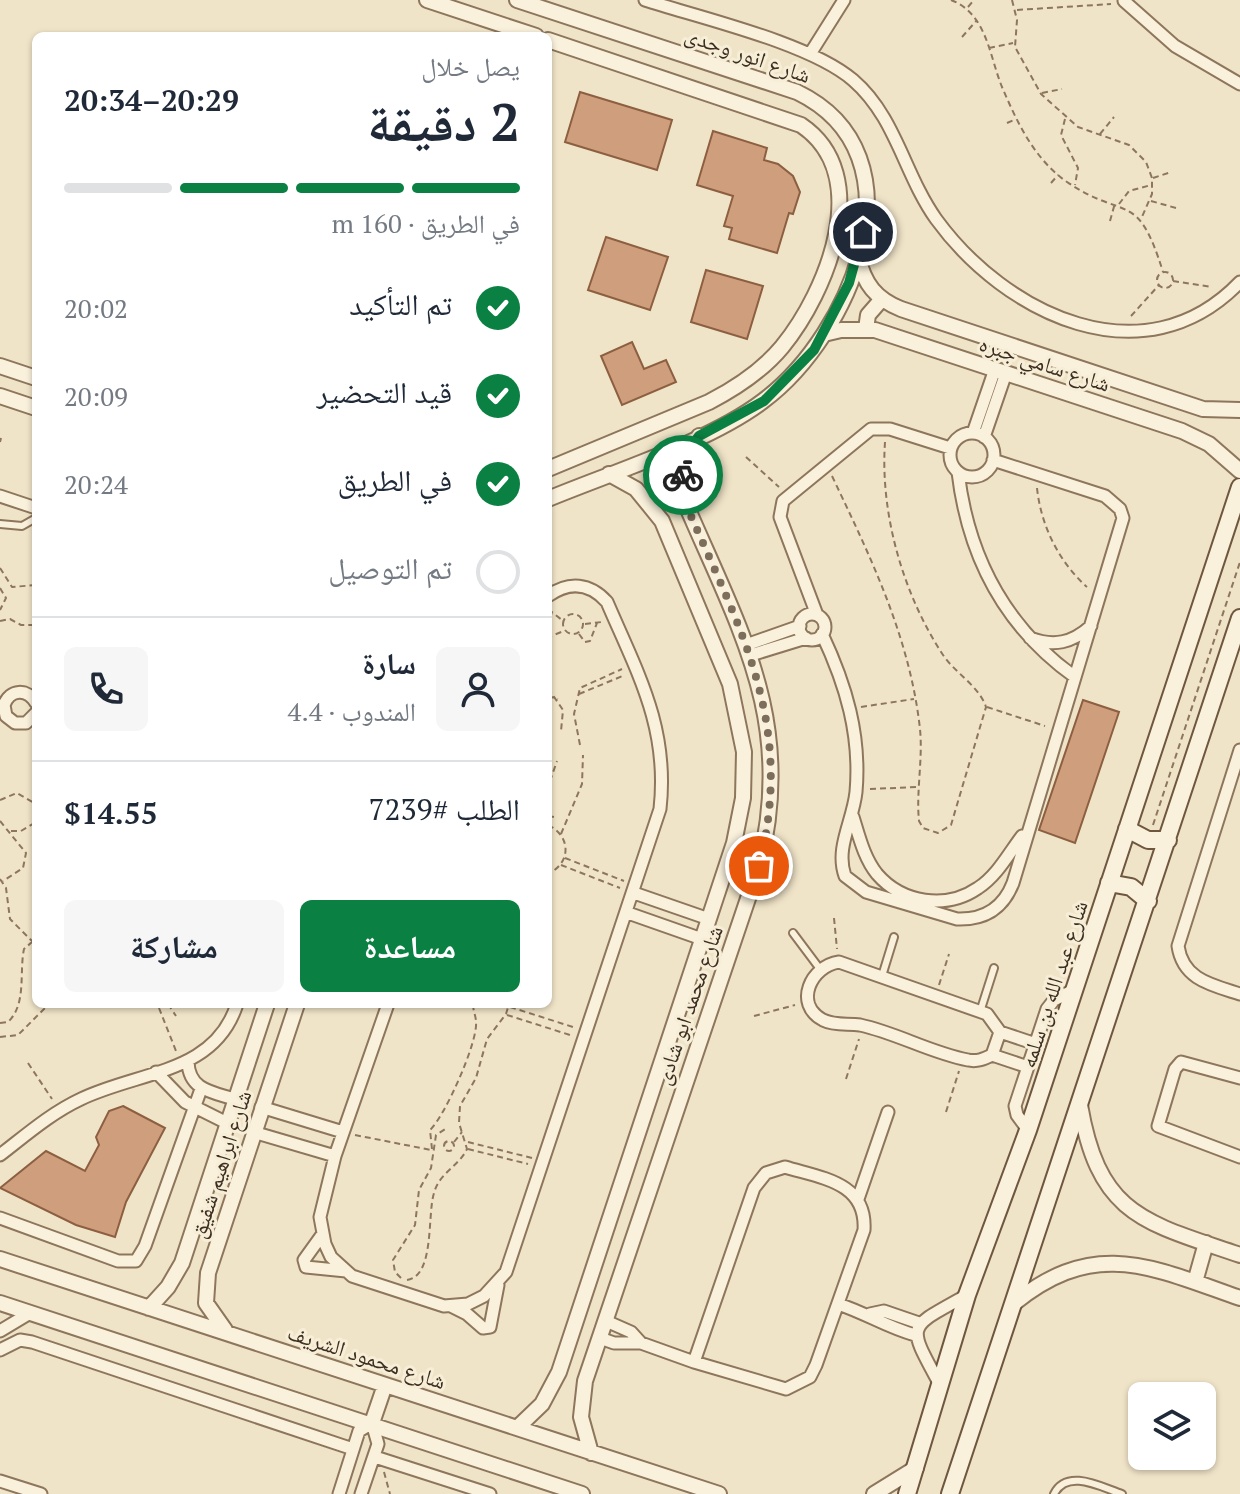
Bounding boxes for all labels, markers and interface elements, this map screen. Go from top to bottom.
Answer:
street label: شارع انور وجدى [681,19,815,89]
text: يصل خلال [421,49,520,83]
text: 20:29–20:34 [64,80,239,120]
text: 2 دقيقة [367,87,520,156]
pin [829,198,897,266]
text: في الطريق · 160 m [331,206,520,240]
icon: home [841,210,885,254]
text: تم التأكيد [349,284,452,324]
icon: check [476,286,520,330]
text: 20:02 [64,291,128,325]
street label: شارع سامي جبره [975,328,1114,401]
text: قيد التحضير [317,372,452,412]
icon: check [476,374,520,418]
text: 20:09 [64,379,128,413]
courier [643,435,723,515]
icon: bike [661,453,705,497]
text: في الطريق [337,460,452,500]
icon: check [476,462,520,506]
text: 20:24 [64,467,128,501]
text: تم التوصيل [328,548,452,588]
text: سارة [362,643,416,683]
button: phone [64,647,148,731]
button: person [436,647,520,731]
text: المندوب · 4.4 [288,694,416,728]
text: الطلب #7239 [369,789,520,829]
text: $14.55 [64,793,158,833]
pin [725,832,793,900]
icon: bag [737,844,781,888]
street label: شارع عبد الله بن سلمه [1012,897,1094,1071]
button: مشاركة [64,900,284,992]
button: مساعدة [300,900,520,992]
street label: شارع محمد ابو شادى [647,922,729,1088]
street label: شارع ابراهيم شفيق [182,1086,258,1242]
street label: شارع محمود الشريف [284,1317,450,1395]
map controls [1128,1382,1216,1470]
button: layers [1128,1382,1216,1470]

